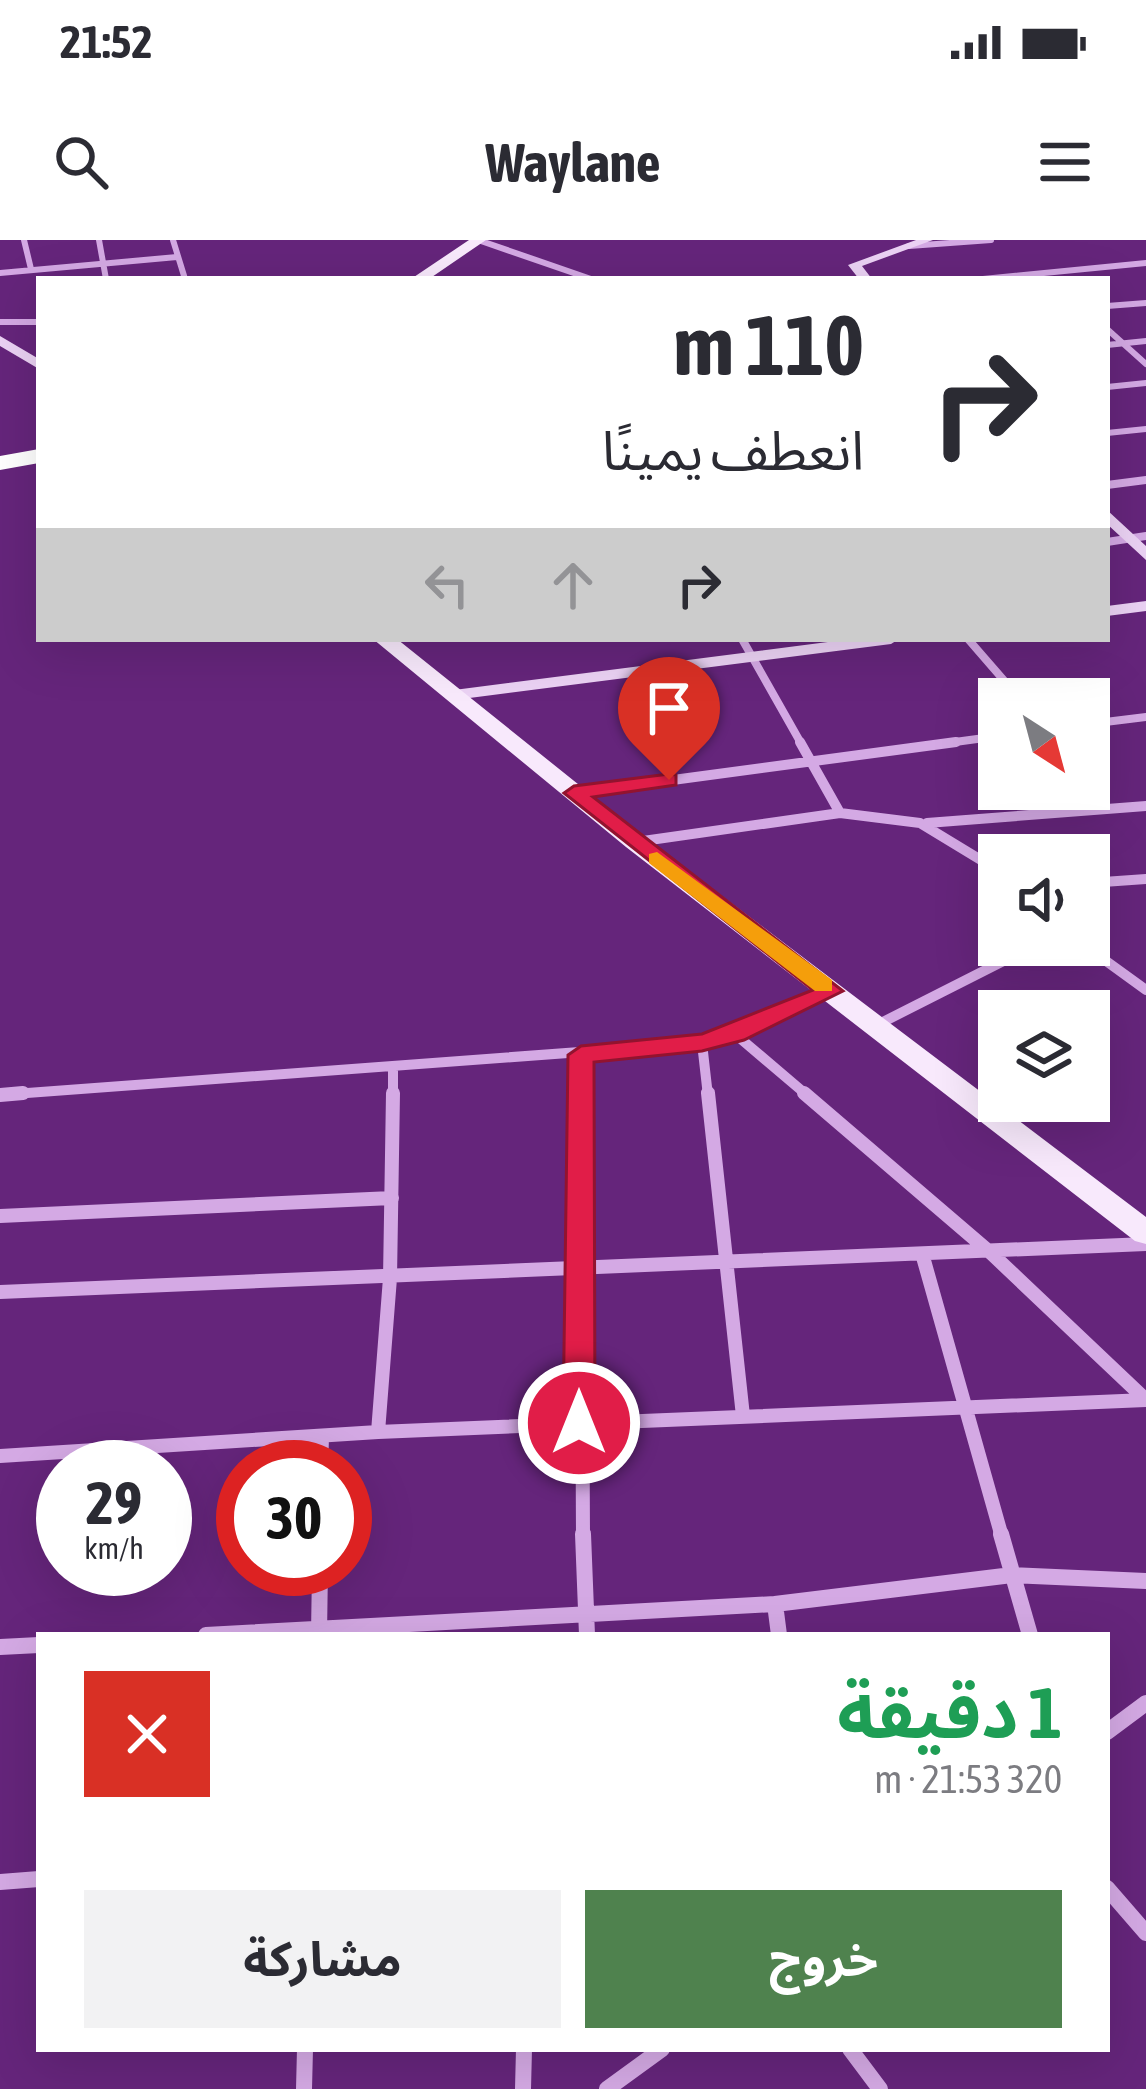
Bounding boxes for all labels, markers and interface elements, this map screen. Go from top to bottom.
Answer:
text: 21:52 [60,16,153,68]
icon: search [48,129,114,195]
icon: menu [1032,129,1098,195]
text: Waylane [486,132,661,193]
text: 110 m [674,297,864,393]
icon: right [906,324,1062,480]
text: انعطف يمينًا [602,420,864,481]
icon: left [414,552,480,618]
icon: ahead [540,552,606,618]
icon: right [666,552,732,618]
pin [618,657,720,780]
icon: arrive [636,675,702,741]
north arrow [978,678,1110,810]
map controls [978,678,1110,1122]
button: sound [978,834,1110,966]
button: layers [978,990,1110,1122]
position arrow [516,1360,642,1486]
speed limit sign: 30 [216,1440,372,1596]
text: 29 [86,1468,142,1537]
text: km/h [84,1531,144,1565]
button: close [84,1671,210,1797]
text: 1 دقيقة [837,1671,1062,1753]
text: 320 m · 21:53 [874,1757,1062,1801]
button: مشاركة [84,1890,561,2028]
button: خروج [585,1890,1062,2028]

